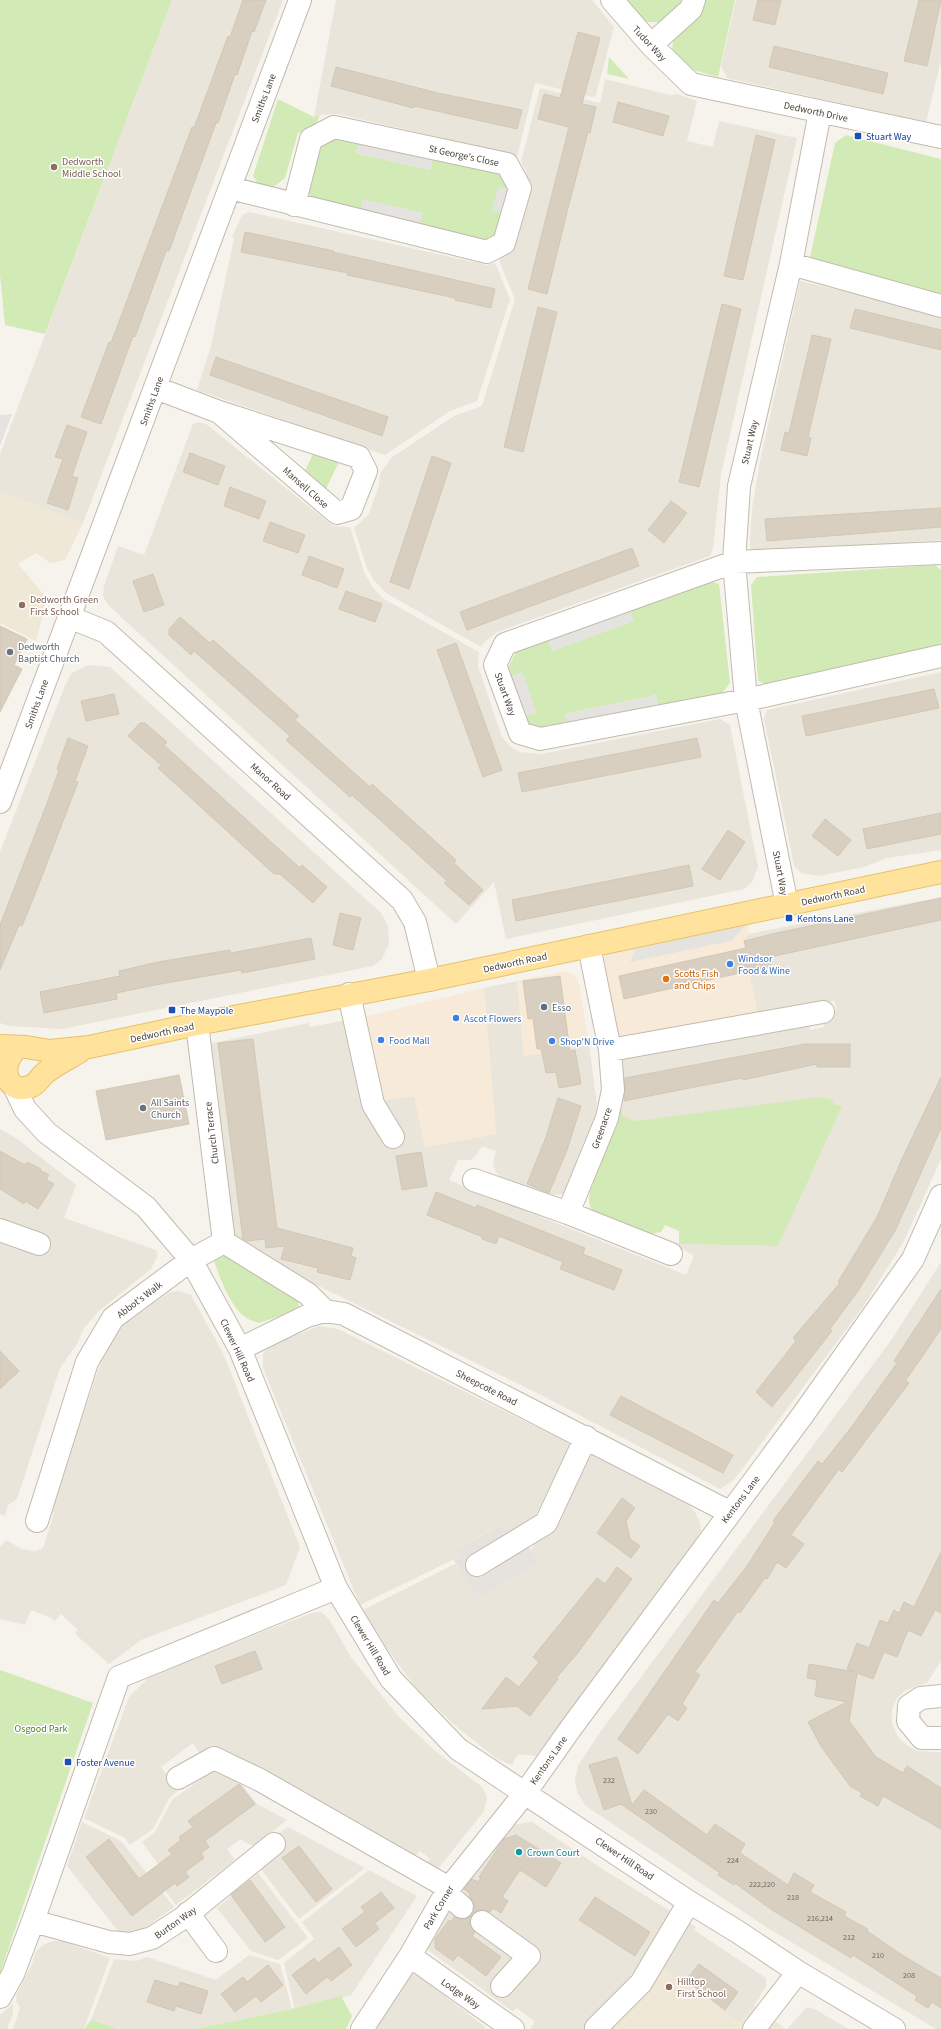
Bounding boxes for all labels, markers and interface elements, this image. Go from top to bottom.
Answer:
street label: Tudor Way [629,23,670,65]
street label: Smiths Lane [248,72,280,125]
street label: Dedworth Drive [782,98,849,126]
place label: Stuart Way [866,130,912,144]
marker: Stuart Way [853,131,863,141]
street label: St George's Close [427,142,500,170]
place label: Dedworth Middle School [62,155,122,181]
marker: Dedworth Middle School [49,162,59,172]
street label: Smiths Lane [137,375,167,428]
street label: Stuart Way [738,418,762,466]
street label: Mansell Close [279,464,331,512]
place label: Dedworth Green First School [30,593,98,619]
marker: Dedworth Green First School [17,600,27,610]
place label: Dedworth Baptist Church [18,640,79,666]
marker: Dedworth Baptist Church [5,647,15,657]
street label: Stuart Way [491,671,519,718]
street label: Smiths Lane [22,678,52,731]
street label: Manor Road [247,760,294,804]
street label: Stuart Way [769,850,791,897]
street label: Dedworth Road [800,882,866,910]
place label: Kentons Lane [797,912,854,926]
marker: Kentons Lane [784,913,794,923]
street label: Dedworth Road [482,949,548,977]
place label: Windsor Food & Wine [738,952,790,978]
marker: Windsor Food & Wine [725,959,735,969]
place label: Scotts Fish and Chips [674,967,719,993]
marker: Scotts Fish and Chips [661,974,671,984]
place label: Esso [552,1001,571,1015]
marker: Esso [539,1002,549,1012]
place label: The Maypole [180,1004,233,1018]
marker: The Maypole [167,1005,177,1015]
place label: Ascot Flowers [464,1012,521,1026]
marker: Ascot Flowers [451,1013,461,1023]
street label: Dedworth Road [129,1019,195,1047]
place label: Food Mall [389,1034,430,1048]
marker: Food Mall [376,1035,386,1045]
place label: Shop'N Drive [560,1035,614,1049]
marker: Shop'N Drive [547,1036,557,1046]
place label: All Saints Church [151,1096,189,1122]
street label: Church Terrace [201,1101,223,1165]
marker: All Saints Church [138,1103,148,1113]
street label: Greenacre [588,1106,616,1151]
street label: Abbot's Walk [114,1278,165,1322]
street label: Clewer Hill Road [216,1316,258,1384]
street label: Sheepcote Road [453,1366,520,1409]
street label: Kentons Lane [718,1473,764,1527]
street label: Clewer Hill Road [347,1613,394,1678]
park label: Osgood Park [15,1722,67,1736]
street label: Kentons Lane [527,1733,571,1788]
place label: Foster Avenue [76,1756,135,1770]
marker: Foster Avenue [63,1757,73,1767]
house number: 232 [603,1775,615,1786]
house number: 230 [645,1806,657,1817]
street label: Clewer Hill Road [592,1834,657,1884]
place label: Crown Court [527,1846,580,1860]
marker: Crown Court [514,1847,524,1857]
house number: 224 [727,1855,739,1866]
house number: 222,220 [749,1879,775,1890]
street label: Park Corner [420,1882,458,1932]
house number: 218 [787,1892,799,1903]
street label: Burton Way [152,1903,200,1942]
house number: 216,214 [807,1913,833,1924]
house number: 212 [843,1932,855,1943]
house number: 210 [872,1950,884,1961]
house number: 208 [903,1970,915,1981]
street label: Lodge Way [438,1975,483,2013]
place label: Hilltop First School [677,1975,726,2001]
marker: Hilltop First School [664,1982,674,1992]

